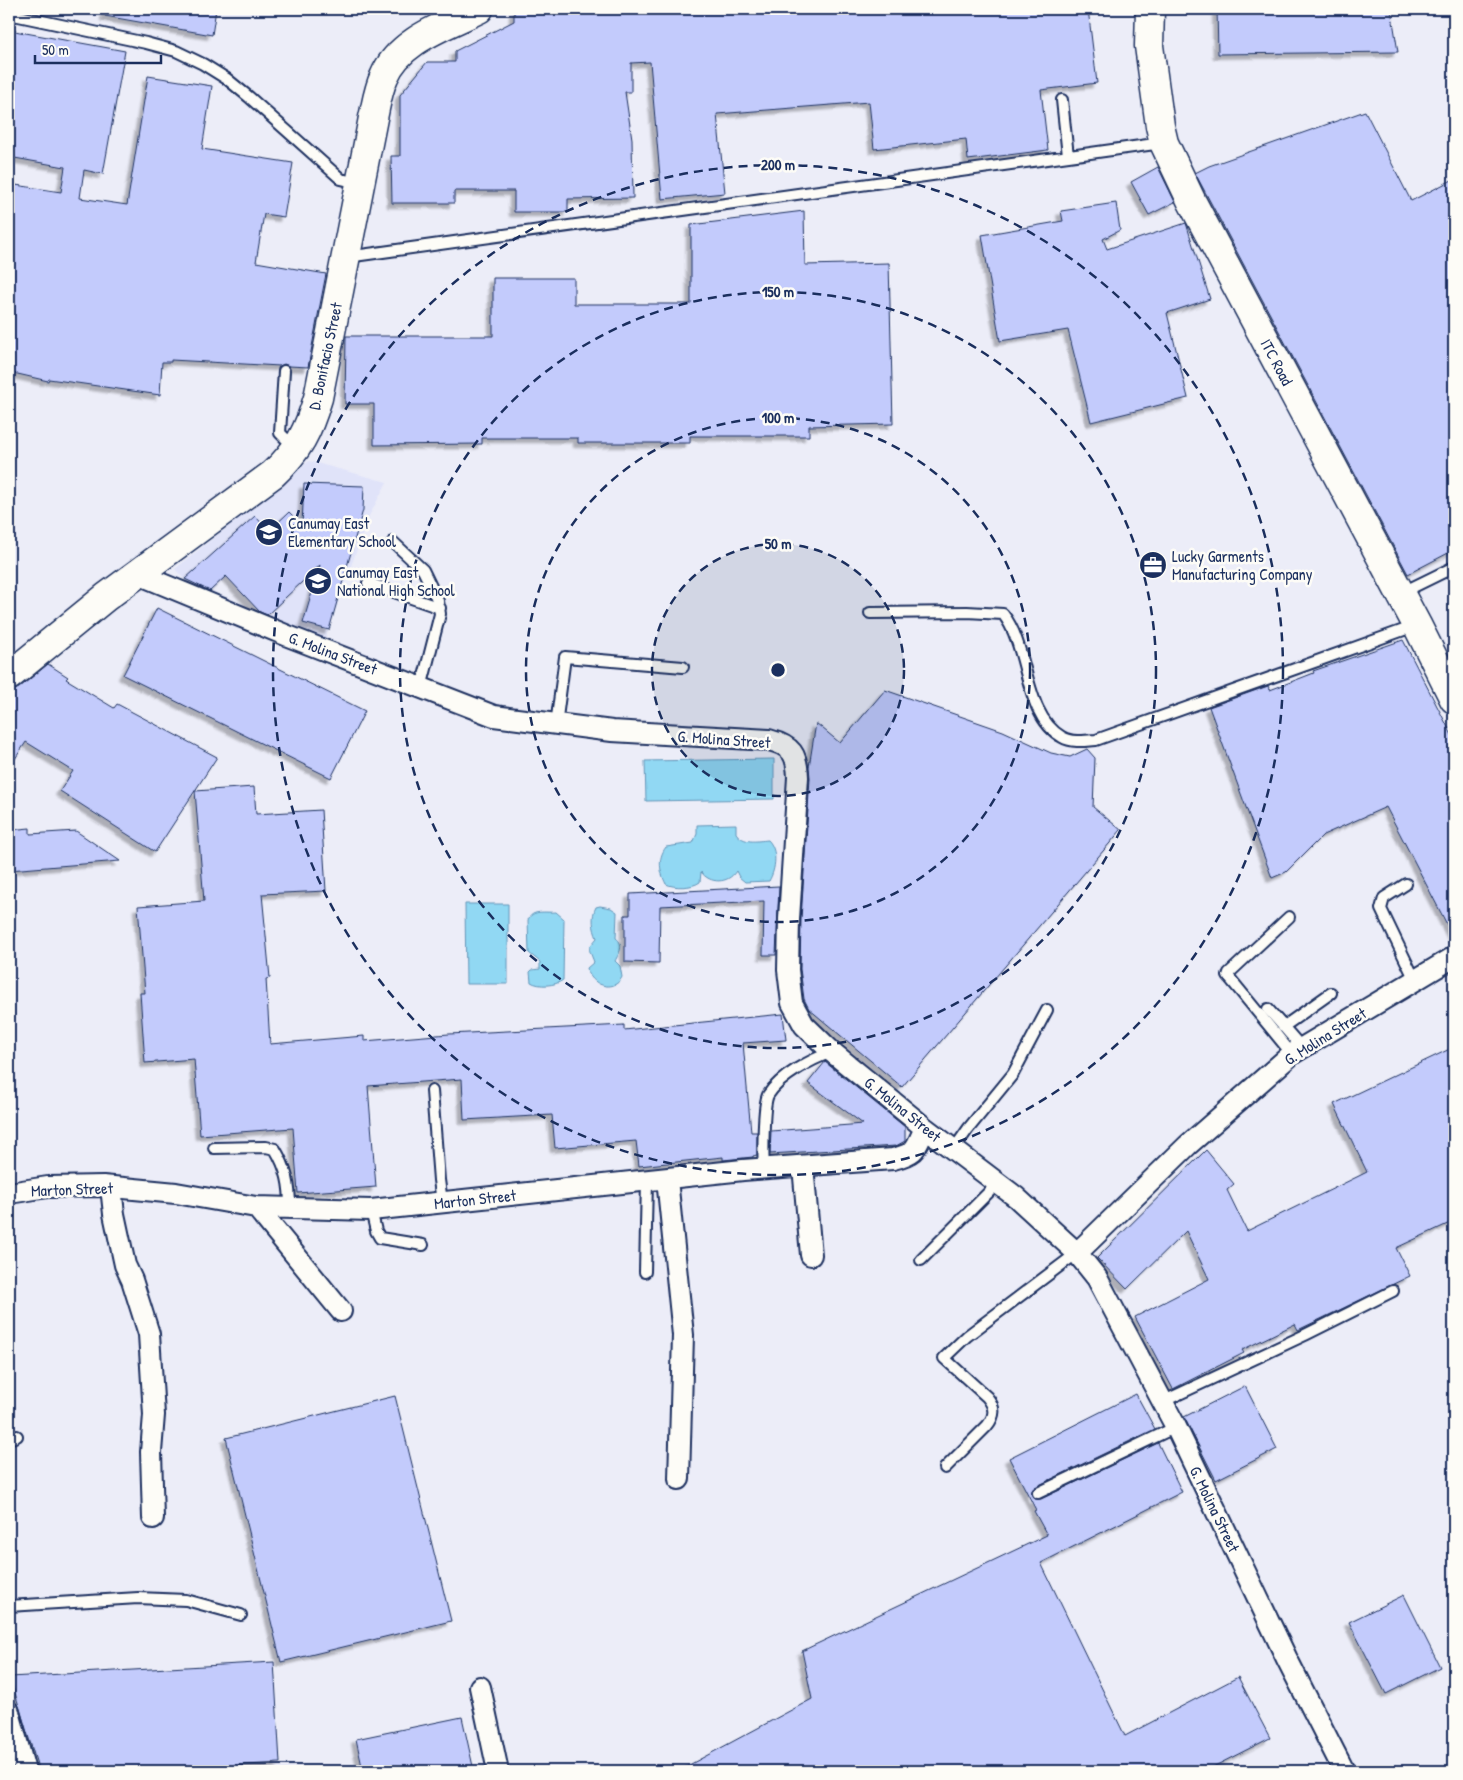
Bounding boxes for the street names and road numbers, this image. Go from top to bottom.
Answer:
street label: D. Bonifacio Street [303,300,347,412]
street label: ITC Road [1256,335,1298,389]
street label: G. Molina Street [286,626,381,680]
street label: G. Molina Street [677,725,772,753]
street label: G. Molina Street [1280,1002,1371,1070]
street label: G. Molina Street [860,1071,946,1147]
street label: Marton Street [31,1177,114,1201]
street label: Marton Street [433,1184,517,1214]
street label: G. Molina Street [1185,1462,1245,1556]

